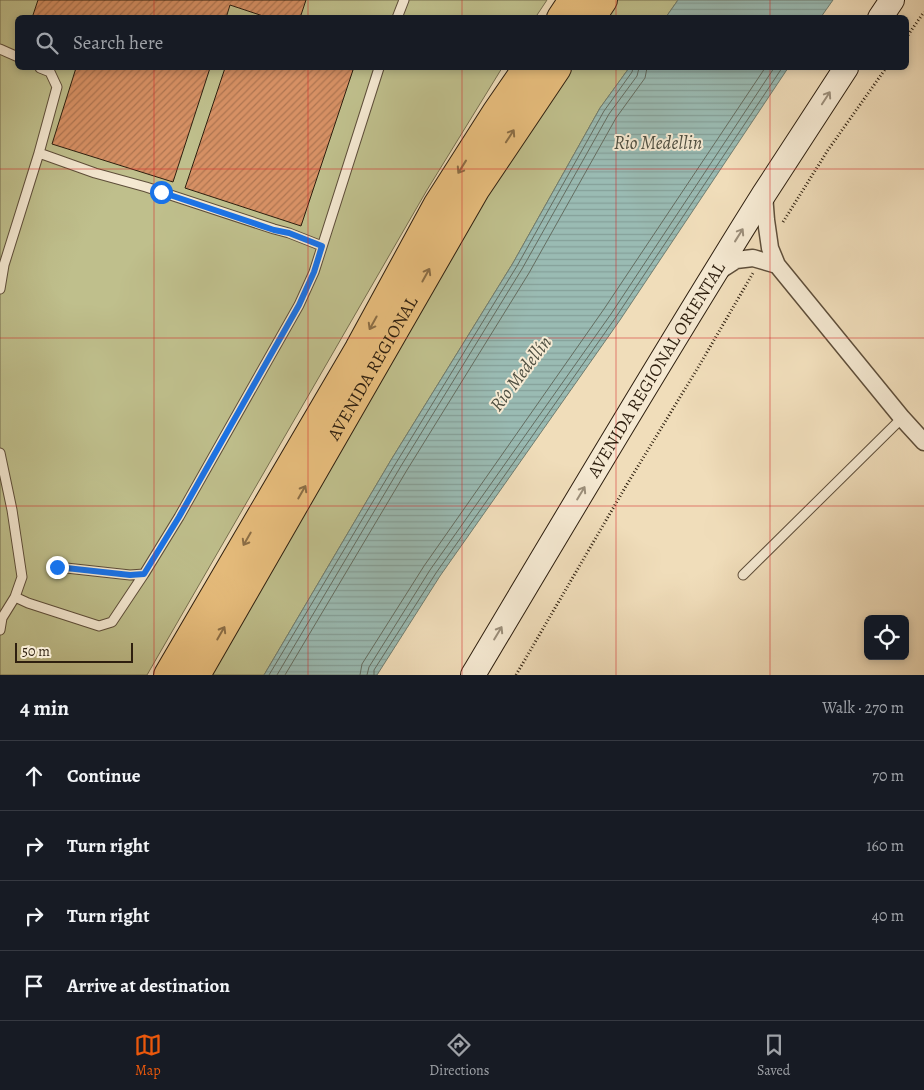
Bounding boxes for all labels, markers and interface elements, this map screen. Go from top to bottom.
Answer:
search box [15,15,909,70]
icon: search [33,29,61,57]
text: Search here [73,30,163,56]
one-way arrow [821,92,831,106]
one-way arrow [505,129,516,143]
water label: Rio Medellin [614,130,702,156]
one-way arrow [457,159,467,173]
route start [150,181,173,204]
one-way arrow [734,229,744,243]
street label: AVENIDA REGIONAL ORIENTAL [581,257,731,483]
one-way arrow [422,268,431,283]
street label: AVENIDA REGIONAL [321,291,424,445]
one-way arrow [368,315,377,330]
water label: Río Medellín [484,331,558,417]
one-way arrow [298,486,308,500]
one-way arrow [576,487,586,501]
one-way arrow [242,531,251,546]
route end [46,556,69,579]
map controls [864,615,909,660]
button: locate [864,615,909,660]
one-way arrow [217,626,227,641]
one-way arrow [493,627,503,641]
scale bar [15,640,132,663]
text: 50 m [22,642,50,661]
text: 4 min [20,694,69,722]
text: Walk · 270 m [822,697,904,719]
icon: ahead [20,762,48,790]
text: Continue [67,763,141,789]
text: 70 m [872,765,904,787]
icon: right [20,832,48,860]
text: Turn right [67,833,149,859]
text: 160 m [866,835,904,857]
icon: right [20,902,48,930]
text: Turn right [67,903,149,929]
text: 40 m [872,905,904,927]
icon: arrive [20,972,48,1000]
text: Arrive at destination [67,973,230,999]
tab: Map [134,1031,162,1080]
tab: Directions [429,1031,489,1080]
tab: Saved [757,1031,790,1080]

